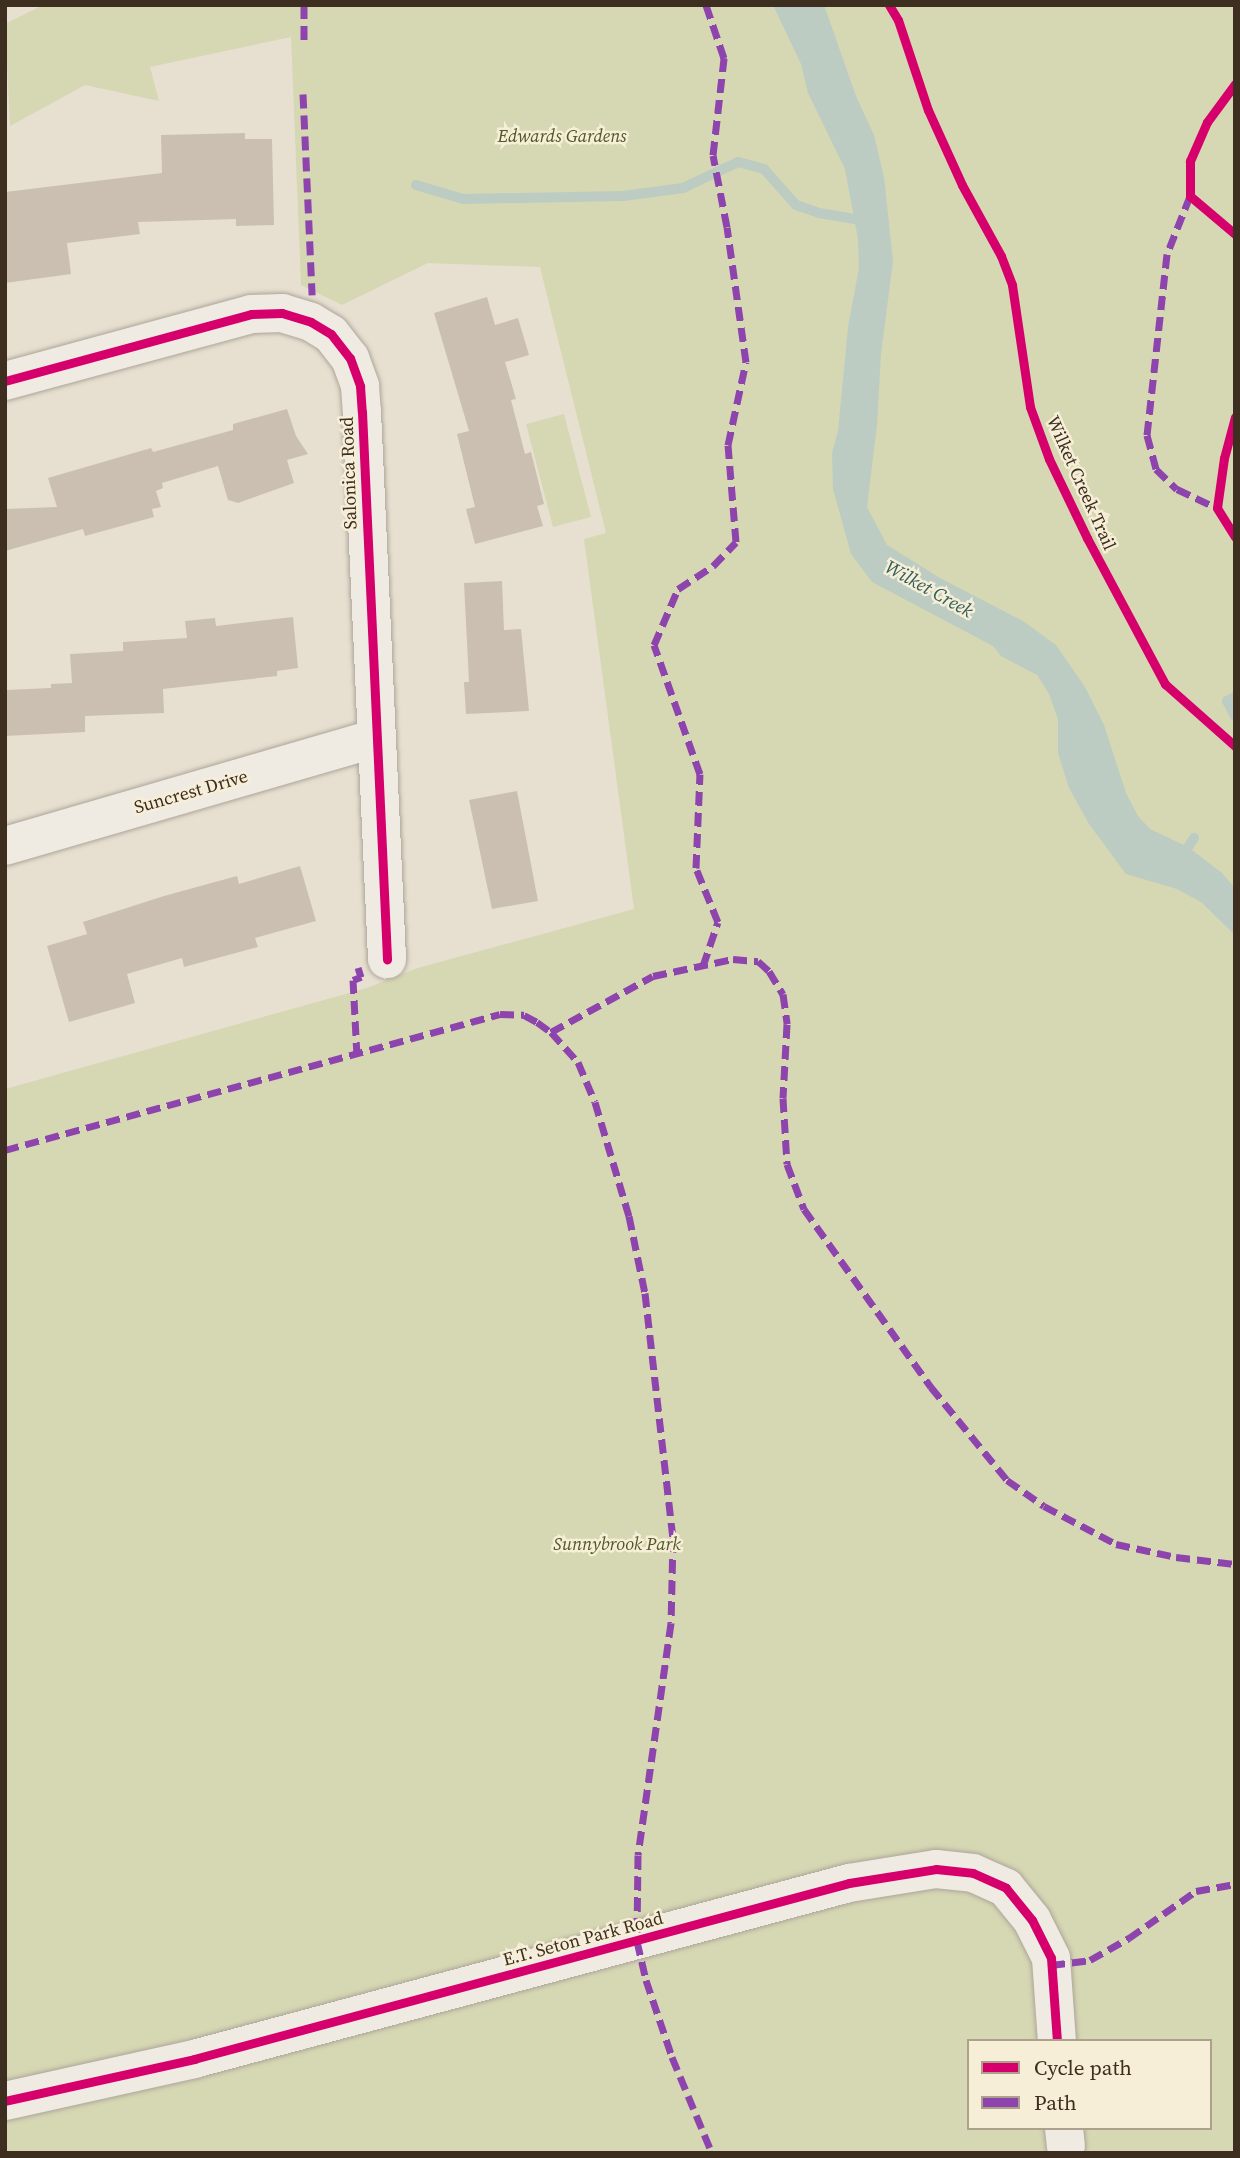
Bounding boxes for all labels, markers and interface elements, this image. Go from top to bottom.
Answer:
park label: Edwards Gardens [497,125,627,147]
street label: Wilket Creek Trail [1042,412,1120,554]
street label: Salonica Road [336,416,362,530]
water label: Wilket Creek [881,555,977,623]
street label: Suncrest Drive [132,765,250,819]
park label: Sunnybrook Park [553,1533,681,1555]
street label: E.T. Seton Park Road [501,1907,665,1971]
legend [967,2039,1212,2130]
text: Cycle path [1034,2053,1132,2082]
text: Path [1034,2088,1077,2117]

